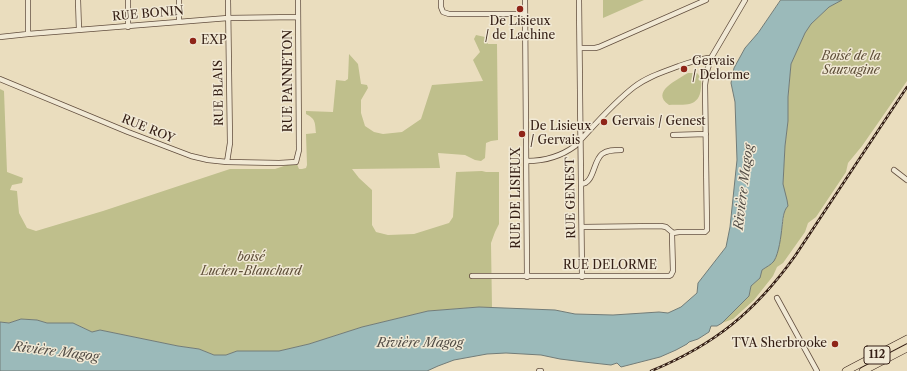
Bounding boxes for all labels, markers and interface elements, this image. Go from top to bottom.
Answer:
street label: RUE BONIN [112,4,184,24]
marker: De Lisieux / de Lachine [515,4,525,14]
place label: De Lisieux / de Lachine [485,15,555,43]
street label: RUE PANNETON [282,30,296,132]
place label: EXP [201,34,227,48]
marker: EXP [188,36,198,46]
park label: Boisé de la Sauvagine [821,50,881,78]
place label: Gervais / Delorme [692,55,750,83]
street label: RUE BLAIS [211,60,227,126]
marker: Gervais / Delorme [679,64,689,74]
street label: RUE ROY [119,112,177,146]
place label: Gervais / Genest [612,115,706,129]
marker: Gervais / Genest [599,117,609,127]
place label: De Lisieux / Gervais [530,120,591,148]
marker: De Lisieux / Gervais [517,129,527,139]
water label: Rivière Magog [731,143,757,231]
street label: RUE DE LISIEUX [510,147,524,249]
street label: RUE GENEST [563,157,579,239]
park label: boisé Lucien-Blanchard [201,251,301,279]
street label: RUE DELORME [563,259,657,273]
water label: Rivière Magog [377,335,463,351]
place label: TVA Sherbrooke [732,337,827,351]
water label: Rivière Magog [12,339,100,365]
marker: TVA Sherbrooke [830,339,840,349]
road number: 112 [864,346,890,364]

